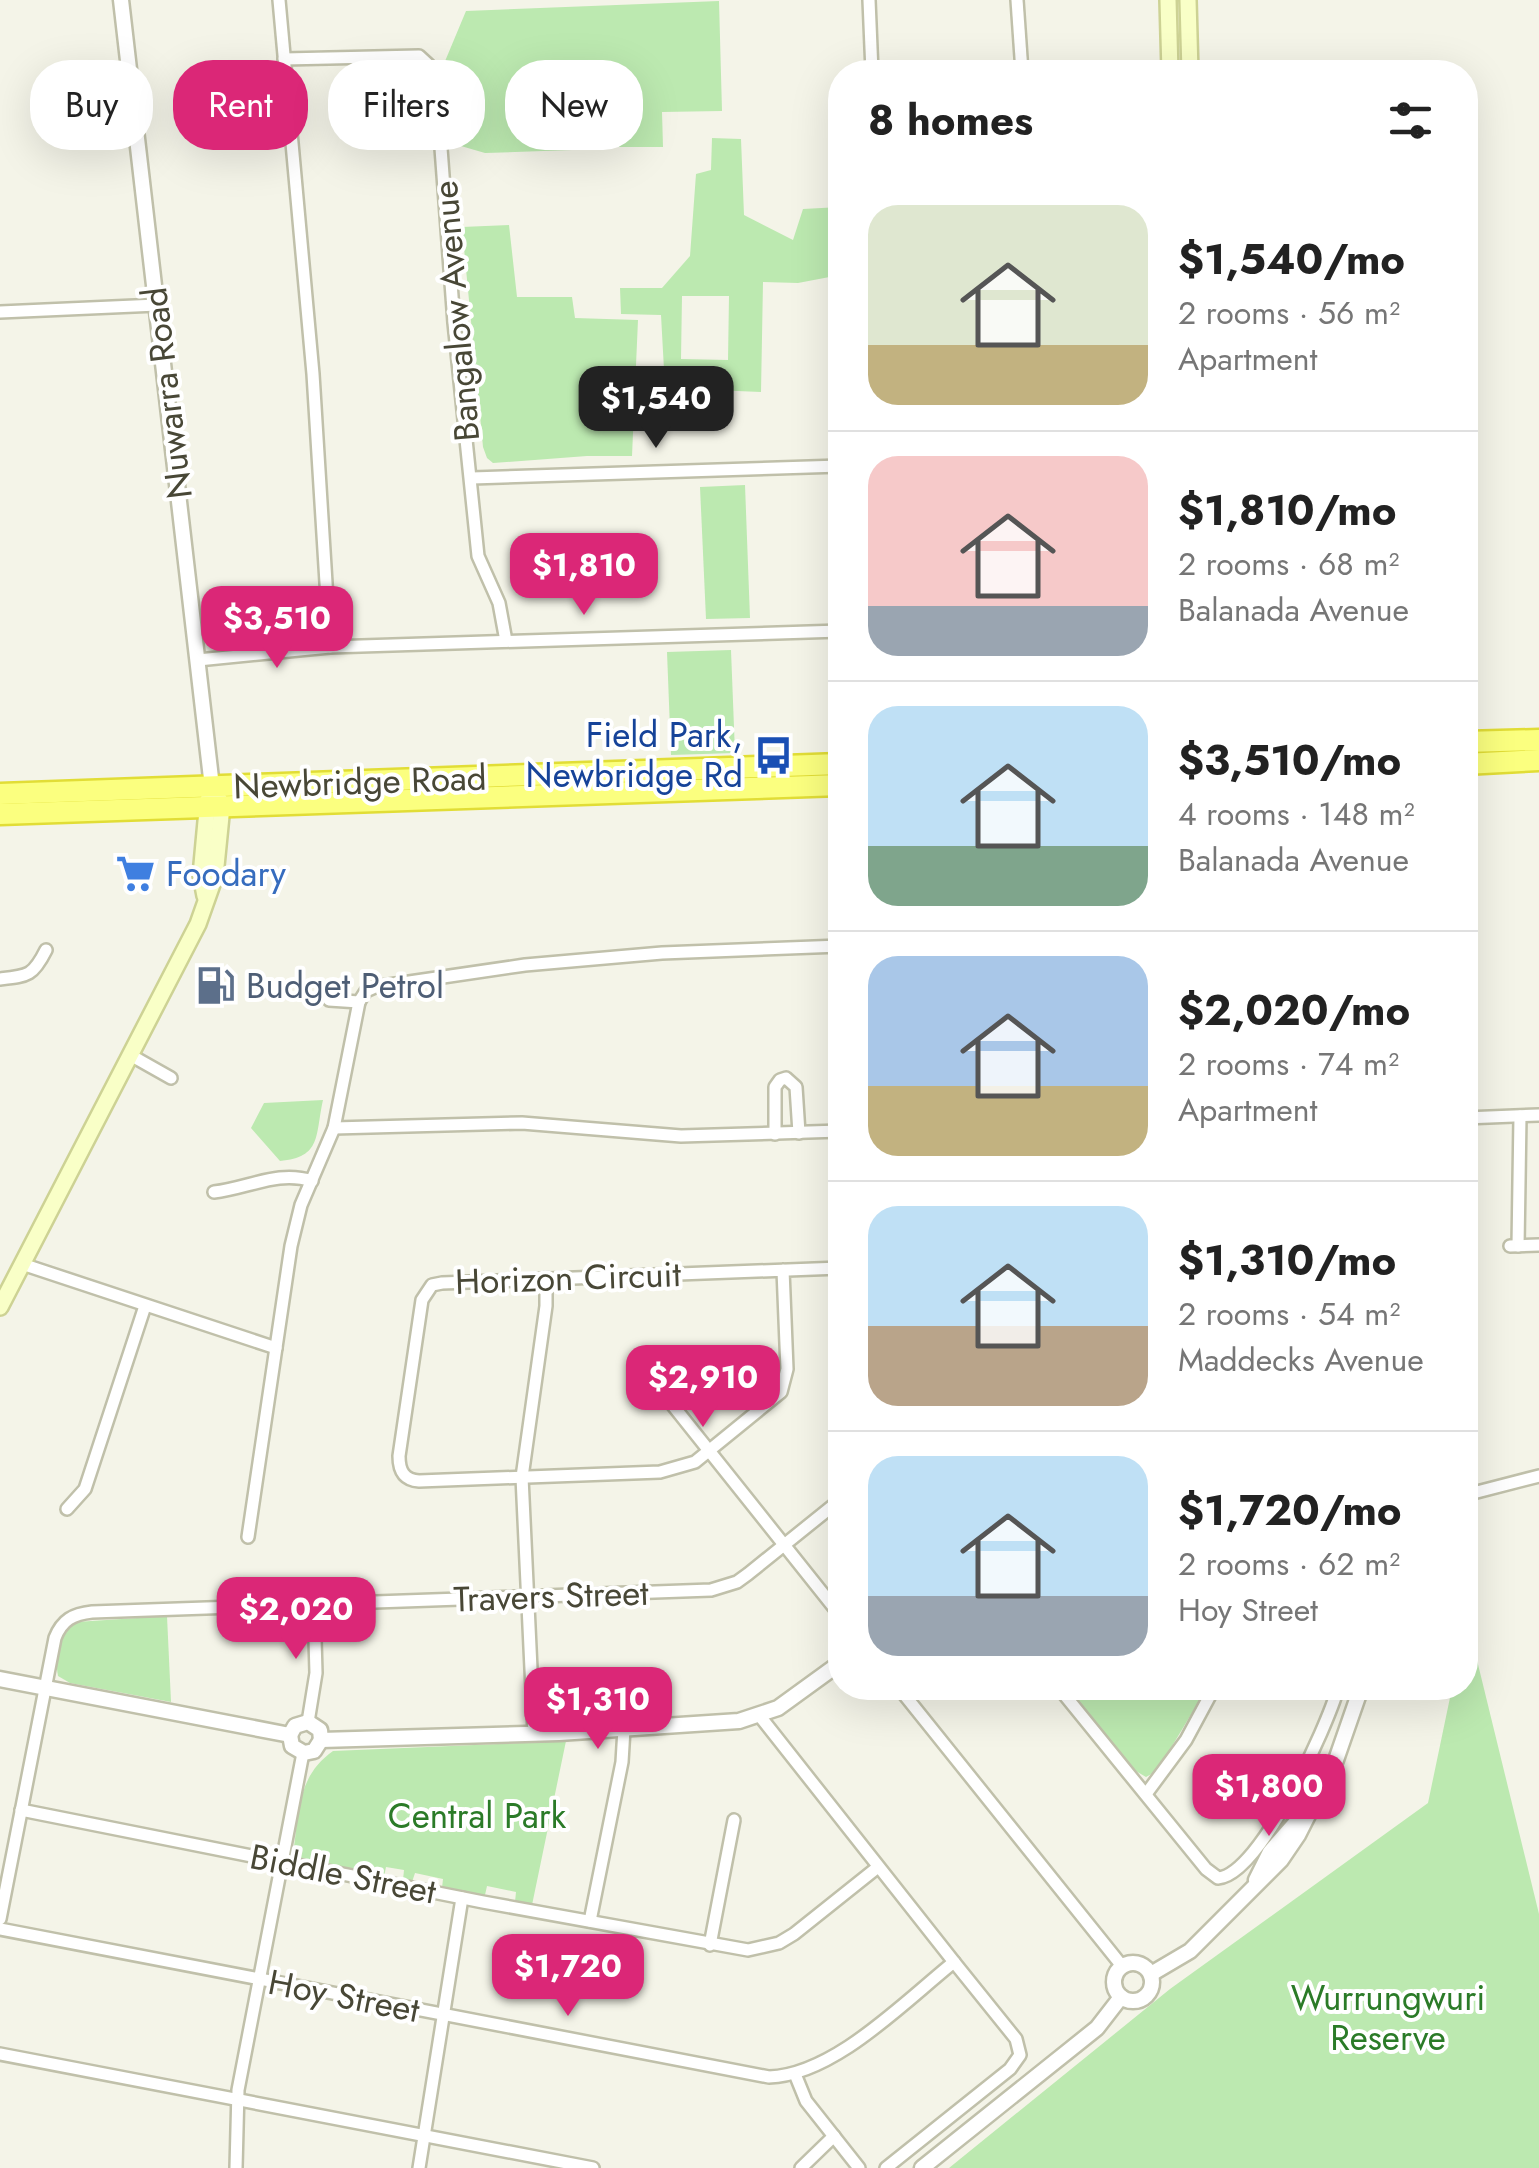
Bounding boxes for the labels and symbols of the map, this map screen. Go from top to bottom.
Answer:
street label: Bangalow Avenue [420,179,492,443]
street label: Nuwarra Road [129,284,205,502]
pin: $1,540 [575,366,737,451]
pin: $1,810 [503,533,665,618]
pin: $3,510 [196,586,358,671]
place label: Field Park, Newbridge Rd [526,710,743,800]
bus stop icon: Field Park, Newbridge Rd [752,734,794,776]
street label: Newbridge Road [233,753,487,811]
place label: Foodary [166,849,287,899]
supermarket icon: Foodary [115,853,157,895]
place label: Budget Petrol [246,961,444,1011]
fuel station icon: Budget Petrol [195,965,237,1007]
street label: Horizon Circuit [454,1249,682,1307]
pin: $2,910 [622,1345,784,1430]
street label: Travers Street [453,1568,650,1624]
pin: $2,020 [215,1577,377,1662]
pin: $1,310 [517,1667,679,1752]
pin: $1,800 [1188,1754,1350,1839]
park label: Central Park [388,1791,567,1841]
street label: Biddle Street [246,1831,441,1917]
pin: $1,720 [487,1934,649,2019]
street label: Hoy Street [264,1957,424,2035]
park label: Wurrungwuri Reserve [1291,1973,1485,2063]

